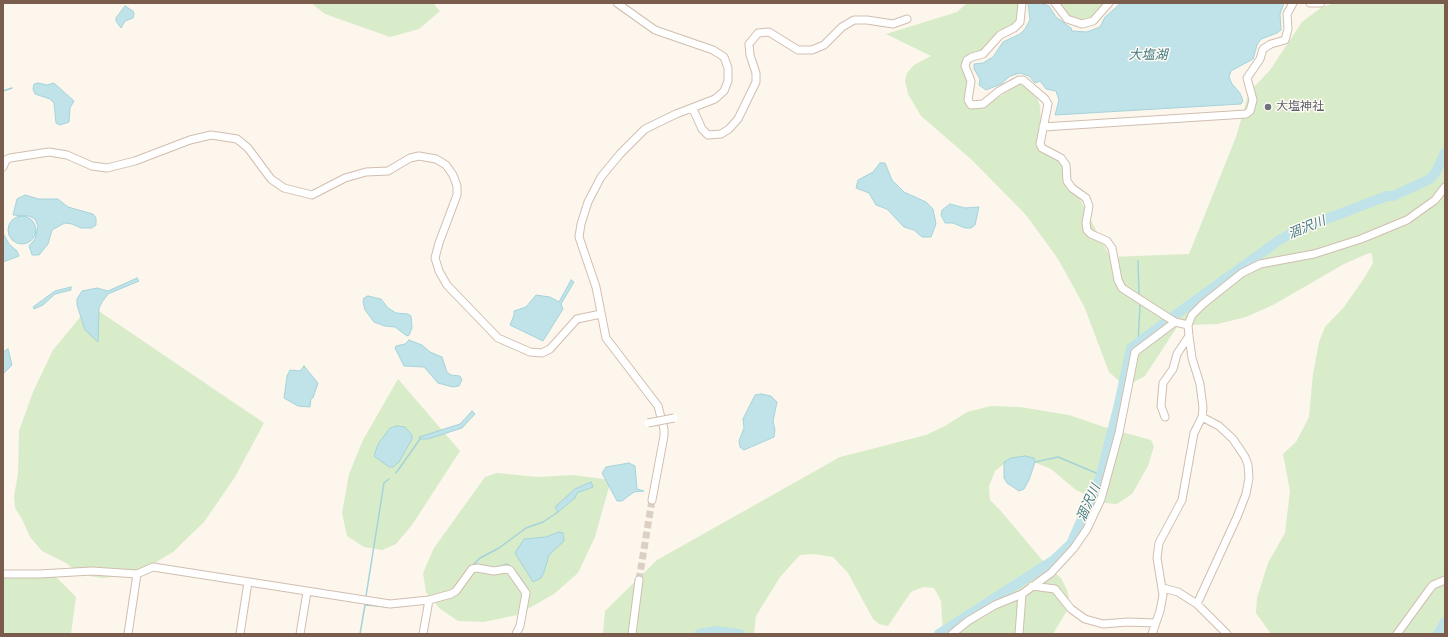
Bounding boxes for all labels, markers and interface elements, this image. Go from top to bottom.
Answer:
water label: 大塩湖 [1129,48,1167,64]
place label: 大塩神社 [1276,100,1324,114]
marker: 大塩神社 [1263,102,1273,112]
water label: 涸沢川 [1286,213,1328,243]
water label: 涸沢川 [1074,482,1104,524]

